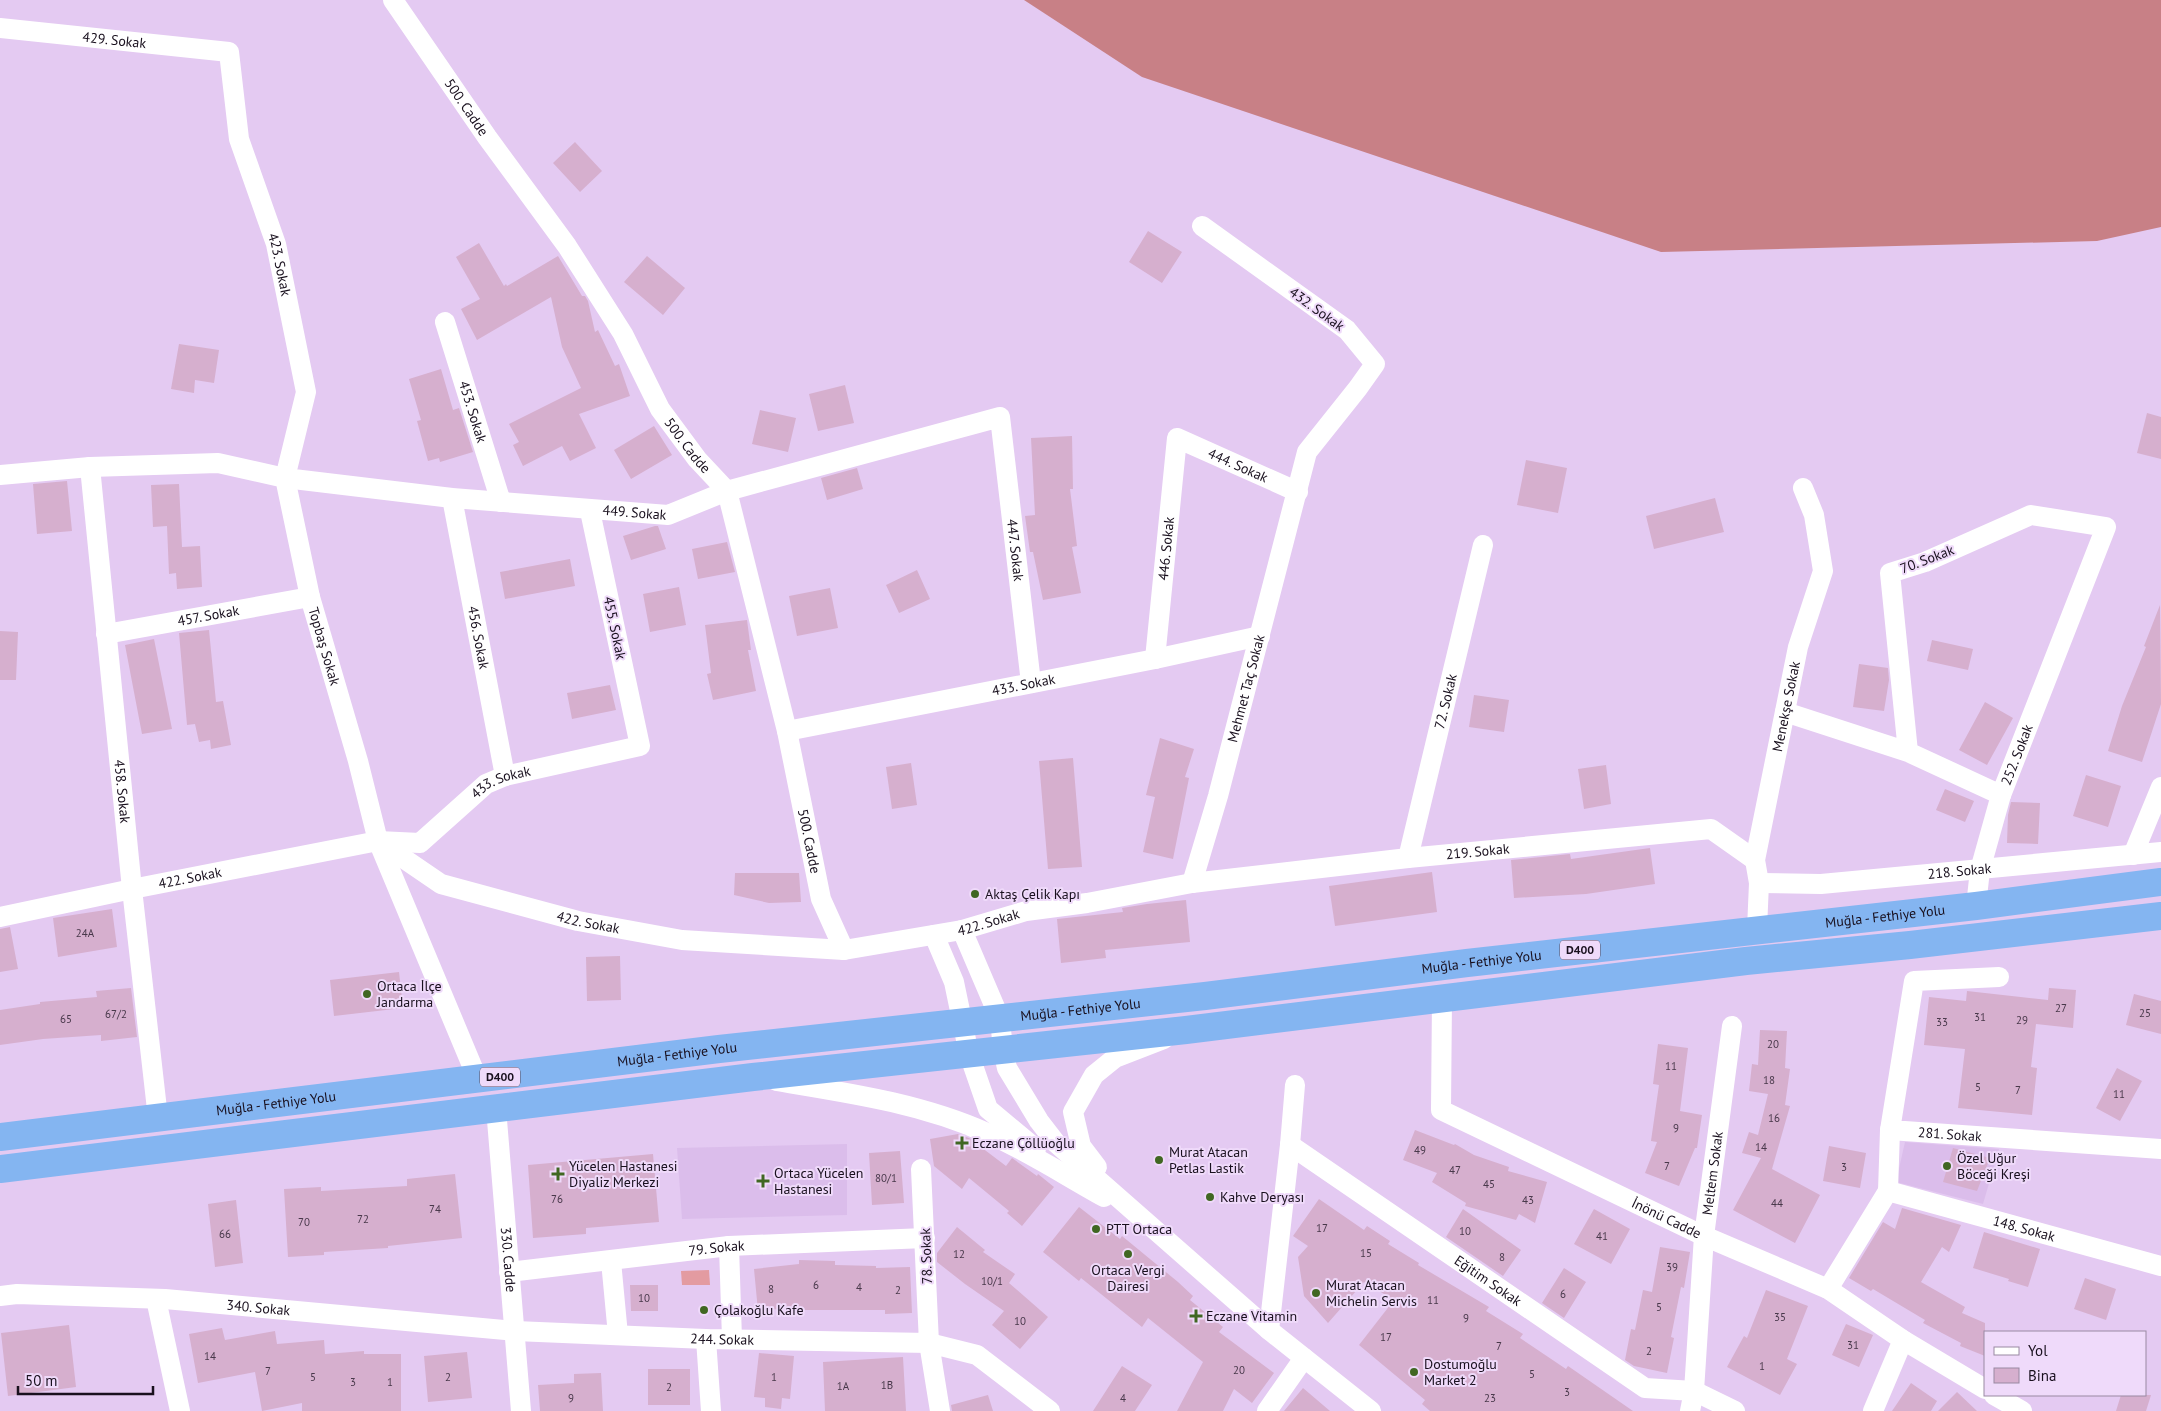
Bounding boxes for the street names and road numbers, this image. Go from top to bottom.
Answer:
street label: 429. Sokak [82,28,147,52]
street label: 500. Cadde [441,75,493,139]
street label: 423. Sokak [264,231,295,298]
street label: 432. Sokak [1286,283,1348,335]
street label: 453. Sokak [455,379,491,445]
street label: 500. Cadde [660,414,715,477]
street label: 444. Sokak [1205,444,1271,487]
street label: 449. Sokak [602,501,667,524]
street label: 446. Sokak [1154,516,1178,581]
street label: 447. Sokak [1003,518,1028,582]
street label: 70. Sokak [1898,540,1957,577]
street label: 455. Sokak [600,595,630,661]
street label: 457. Sokak [176,601,241,630]
street label: 456. Sokak [464,604,493,671]
street label: Topbaş Sokak [304,605,344,688]
street label: Mehmet Taç Sokak [1223,632,1269,744]
street label: Menekşe Sokak [1768,659,1804,753]
street label: 433. Sokak [990,670,1057,700]
street label: 72. Sokak [1430,672,1461,731]
street label: 252. Sokak [1997,721,2037,788]
street label: 458. Sokak [110,759,134,824]
street label: 433. Sokak [467,762,532,802]
street label: 500. Cadde [794,807,825,875]
street label: 219. Sokak [1445,839,1511,863]
street label: 218. Sokak [1927,859,1992,883]
street label: 422. Sokak [157,863,223,893]
street label: Muğla - Fethiye Yolu [1824,901,1946,932]
street label: 422. Sokak [956,904,1022,940]
street label: 422. Sokak [555,907,621,937]
road number: D400 [1560,940,1600,960]
street label: Muğla - Fethiye Yolu [1421,946,1543,978]
street label: Muğla - Fethiye Yolu [1020,994,1141,1025]
street label: Muğla - Fethiye Yolu [616,1038,738,1070]
road number: D400 [480,1068,520,1086]
street label: Muğla - Fethiye Yolu [215,1087,337,1119]
street label: 281. Sokak [1917,1123,1983,1145]
street label: Meltem Sokak [1698,1130,1727,1216]
street label: İnönü Cadde [1629,1194,1704,1242]
street label: 148. Sokak [1991,1211,2058,1246]
street label: 330. Cadde [497,1226,520,1293]
street label: 78. Sokak [916,1227,936,1284]
street label: 79. Sokak [688,1236,745,1260]
street label: Eğitim Sokak [1451,1251,1525,1310]
street label: 340. Sokak [226,1296,291,1319]
street label: 244. Sokak [690,1329,755,1349]

